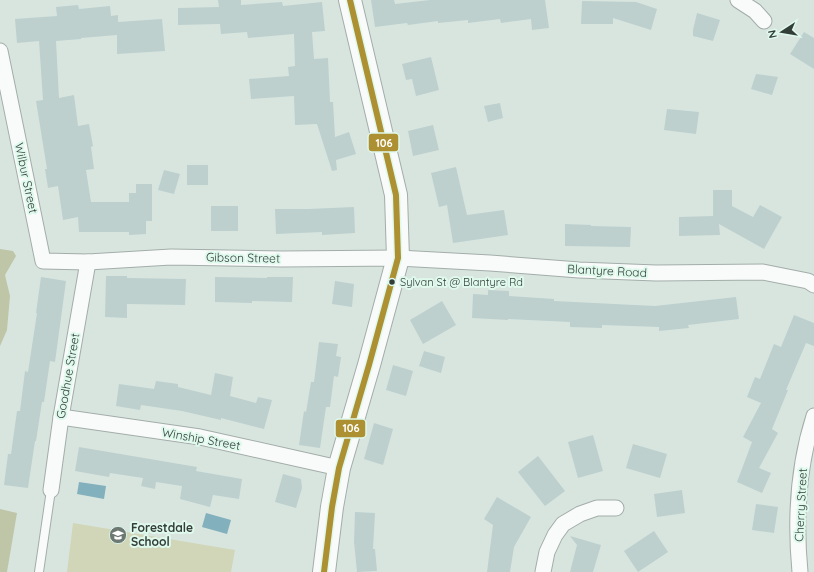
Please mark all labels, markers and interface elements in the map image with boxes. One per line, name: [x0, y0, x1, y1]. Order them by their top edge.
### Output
north arrow: [762, 12, 802, 52]
text: N: [765, 29, 780, 39]
line badge: 106: [368, 133, 399, 152]
text: 106: [375, 136, 393, 150]
street label: Wilbur Street: [12, 141, 41, 215]
street label: Gibson Street: [206, 249, 280, 266]
street label: Blantyre Road: [567, 261, 647, 280]
place label: Sylvan St @ Blantyre Rd: [400, 275, 523, 289]
marker: Sylvan St @ Blantyre Rd: [387, 277, 397, 287]
street label: Goodhue Street: [53, 332, 82, 420]
line badge: 106: [335, 419, 366, 438]
text: 106: [342, 421, 360, 435]
street label: Winship Street: [161, 424, 242, 453]
street label: Cherry Street: [791, 468, 810, 542]
place label: Forestdale School: [131, 520, 193, 549]
school or university icon: Forestdale School: [108, 525, 128, 545]

